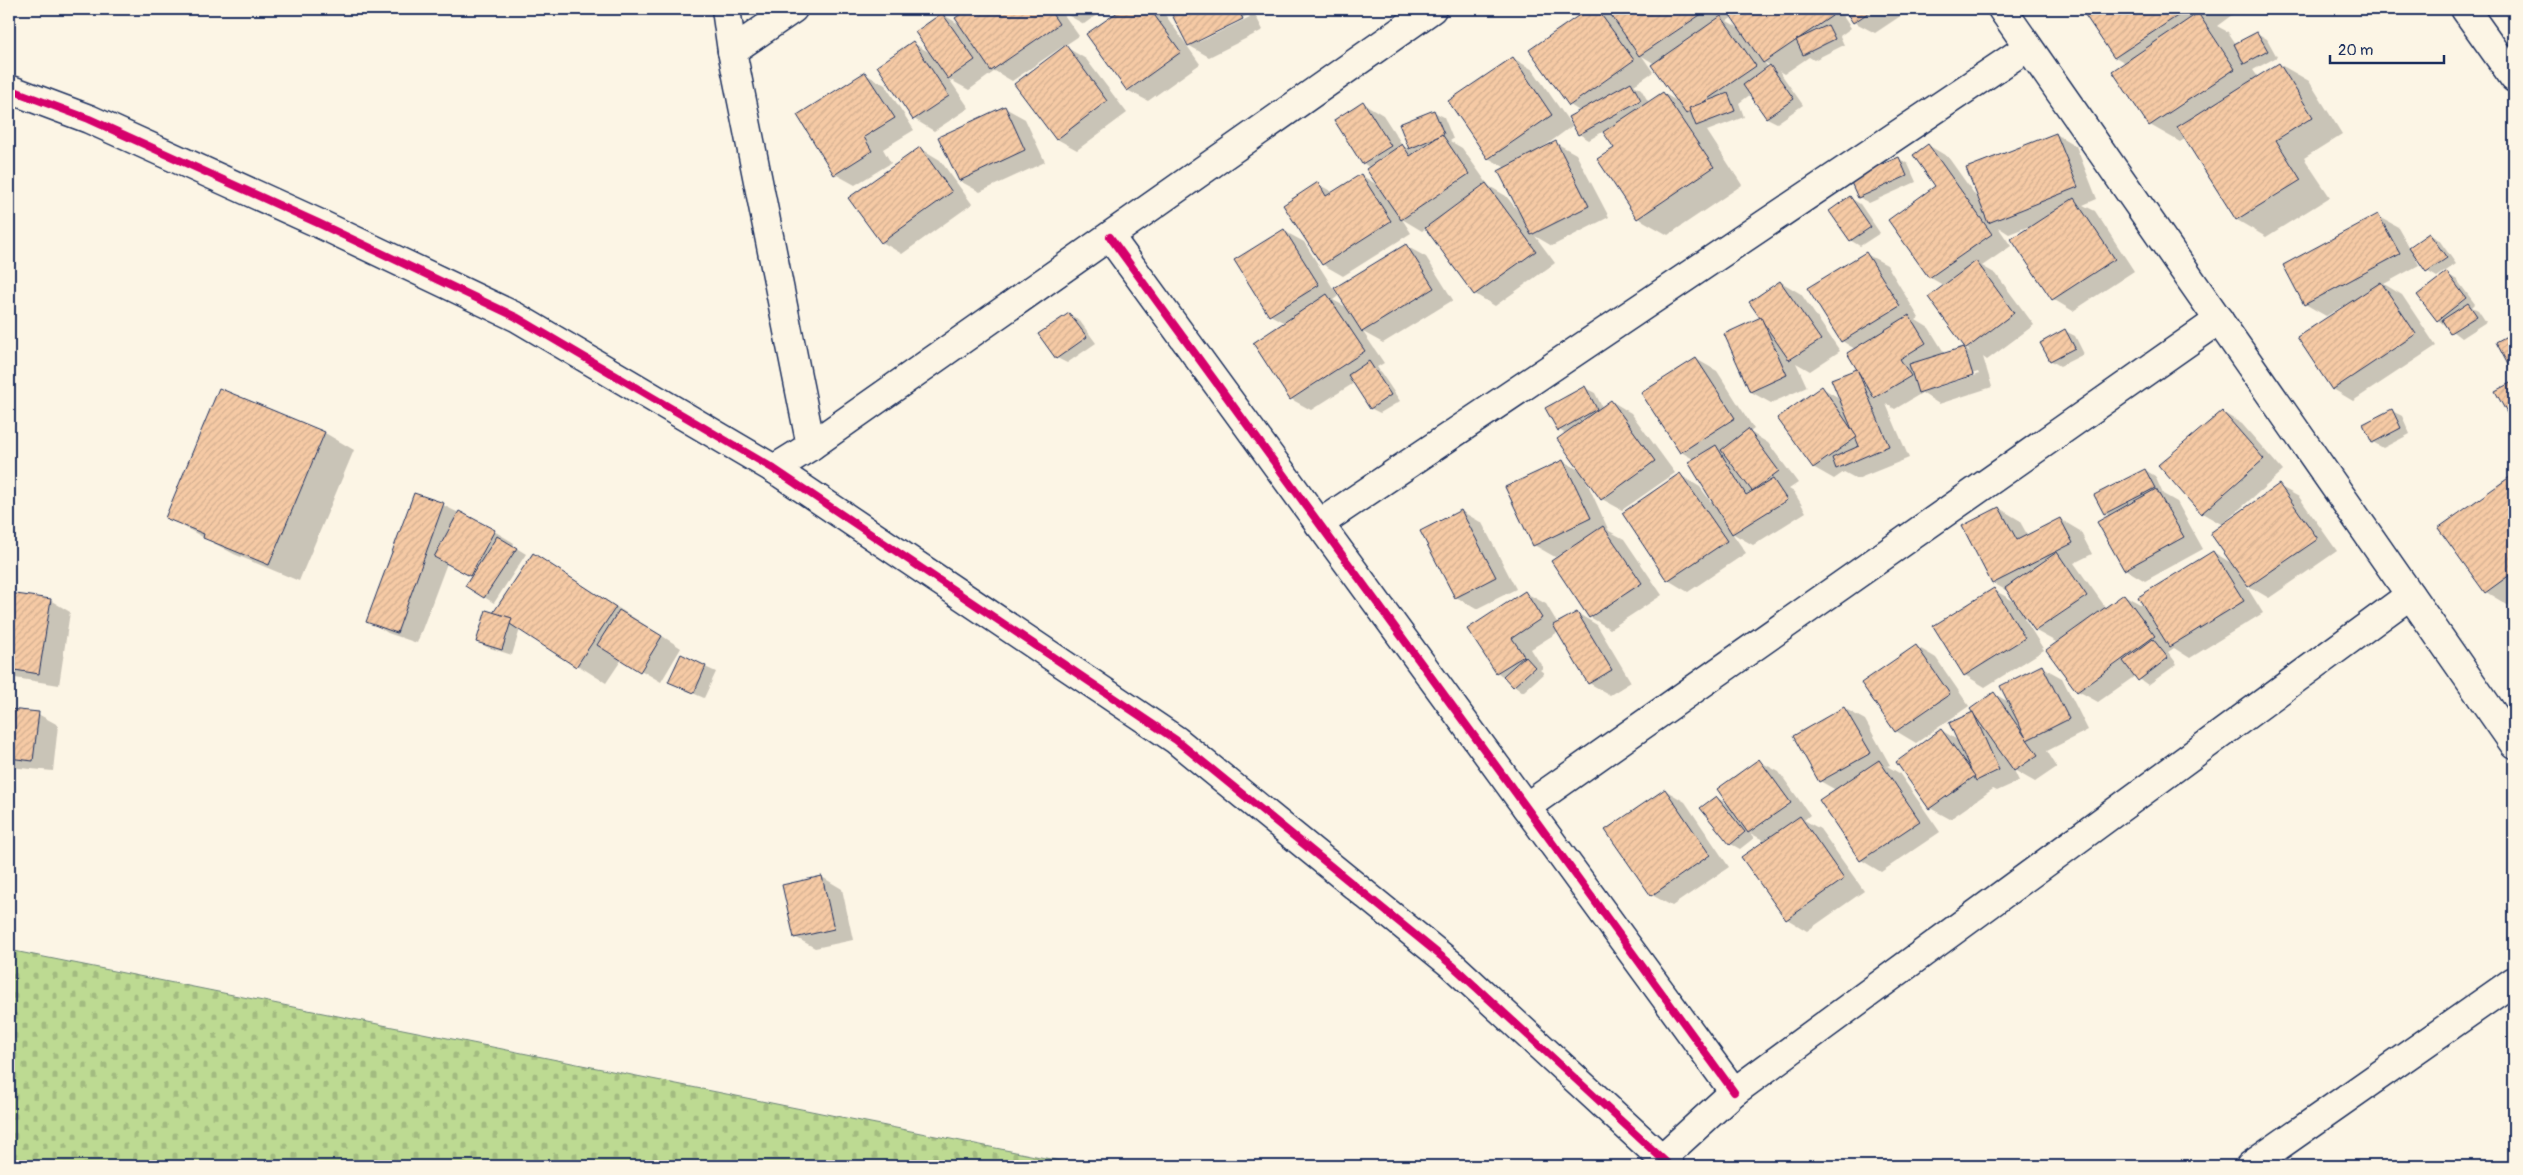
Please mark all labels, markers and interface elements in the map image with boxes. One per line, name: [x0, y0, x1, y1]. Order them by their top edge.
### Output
scale bar: [2330, 32, 2444, 64]
text: 20 m: [2338, 41, 2373, 60]

